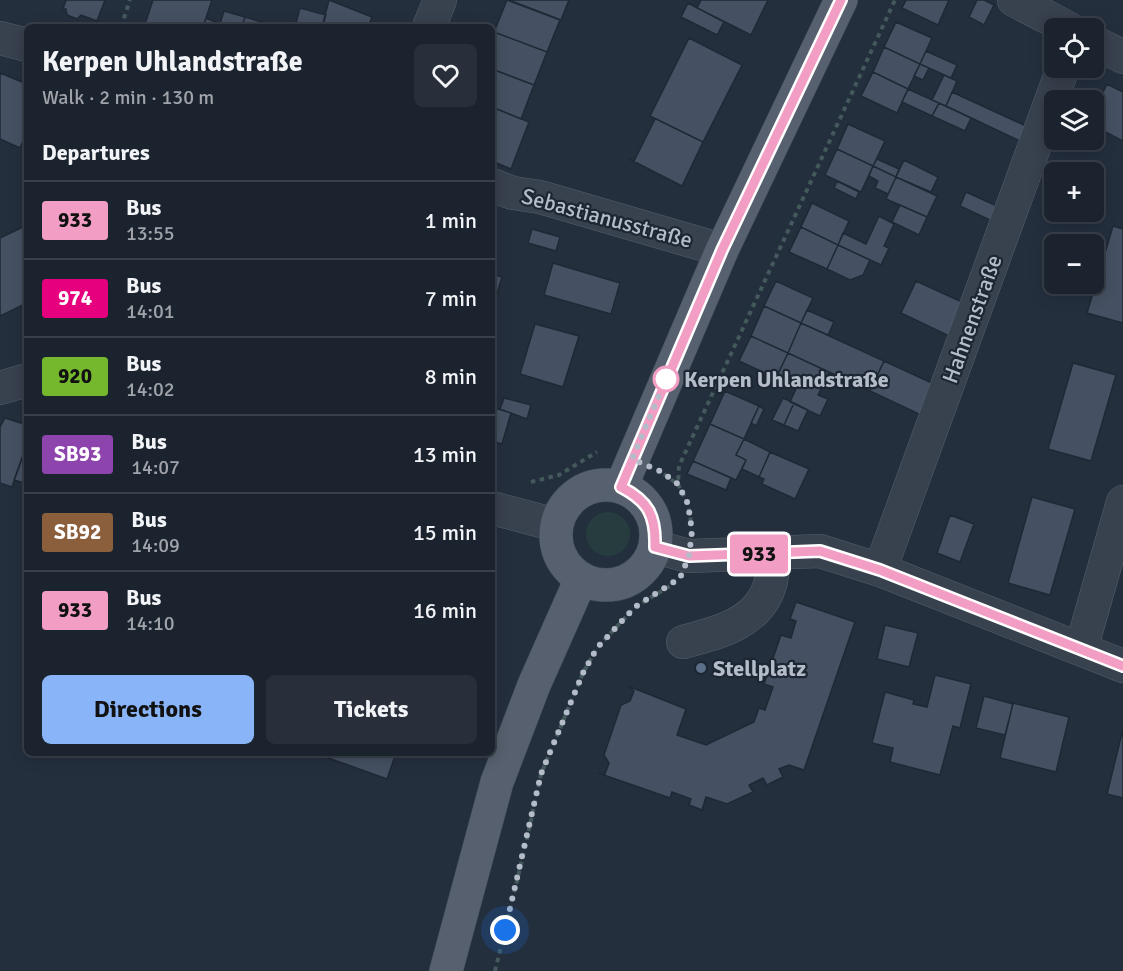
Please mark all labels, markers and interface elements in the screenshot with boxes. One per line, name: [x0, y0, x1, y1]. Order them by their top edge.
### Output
map controls: [1044, 18, 1104, 294]
button: locate: [1044, 18, 1104, 78]
button: heart: [414, 44, 477, 107]
text: Kerpen Uhlandstraße: [42, 45, 303, 79]
text: Walk · 2 min · 130 m: [42, 85, 214, 110]
button: layers: [1044, 90, 1104, 150]
text: Departures: [42, 139, 150, 166]
button: +: [1044, 162, 1104, 222]
street label: Sebastianusstraße: [519, 182, 695, 254]
text: Bus: [126, 194, 161, 221]
text: 933: [58, 207, 92, 233]
text: 1 min: [425, 207, 477, 234]
text: 13:55: [126, 221, 175, 246]
button: −: [1044, 234, 1104, 294]
street label: Hahnenstraße: [936, 251, 1008, 387]
text: Bus: [126, 272, 161, 299]
text: 974: [58, 285, 92, 311]
text: 7 min: [425, 285, 477, 312]
text: 14:01: [126, 299, 175, 324]
text: Bus: [126, 350, 161, 377]
text: 920: [58, 363, 92, 389]
text: 8 min: [425, 363, 477, 390]
marker: Kerpen Uhlandstraße: [653, 366, 679, 392]
place label: Kerpen Uhlandstraße: [684, 366, 889, 393]
text: 14:02: [126, 377, 175, 402]
text: Bus: [131, 428, 167, 455]
text: SB93: [54, 441, 101, 467]
text: 13 min: [413, 441, 477, 468]
text: 14:07: [131, 455, 180, 480]
text: Bus: [131, 506, 167, 533]
text: SB92: [54, 519, 101, 545]
text: 15 min: [413, 519, 477, 546]
text: 14:09: [131, 533, 180, 558]
line badge: 933: [724, 534, 794, 574]
text: 933: [742, 541, 776, 567]
text: Bus: [126, 584, 161, 611]
text: 933: [58, 597, 92, 623]
text: 16 min: [413, 597, 477, 624]
text: 14:10: [126, 611, 175, 636]
place label: Stellplatz: [713, 655, 806, 682]
marker: Stellplatz: [694, 661, 708, 675]
button: Directions: [42, 675, 254, 744]
button: Tickets: [266, 675, 477, 744]
your location: [490, 915, 520, 945]

